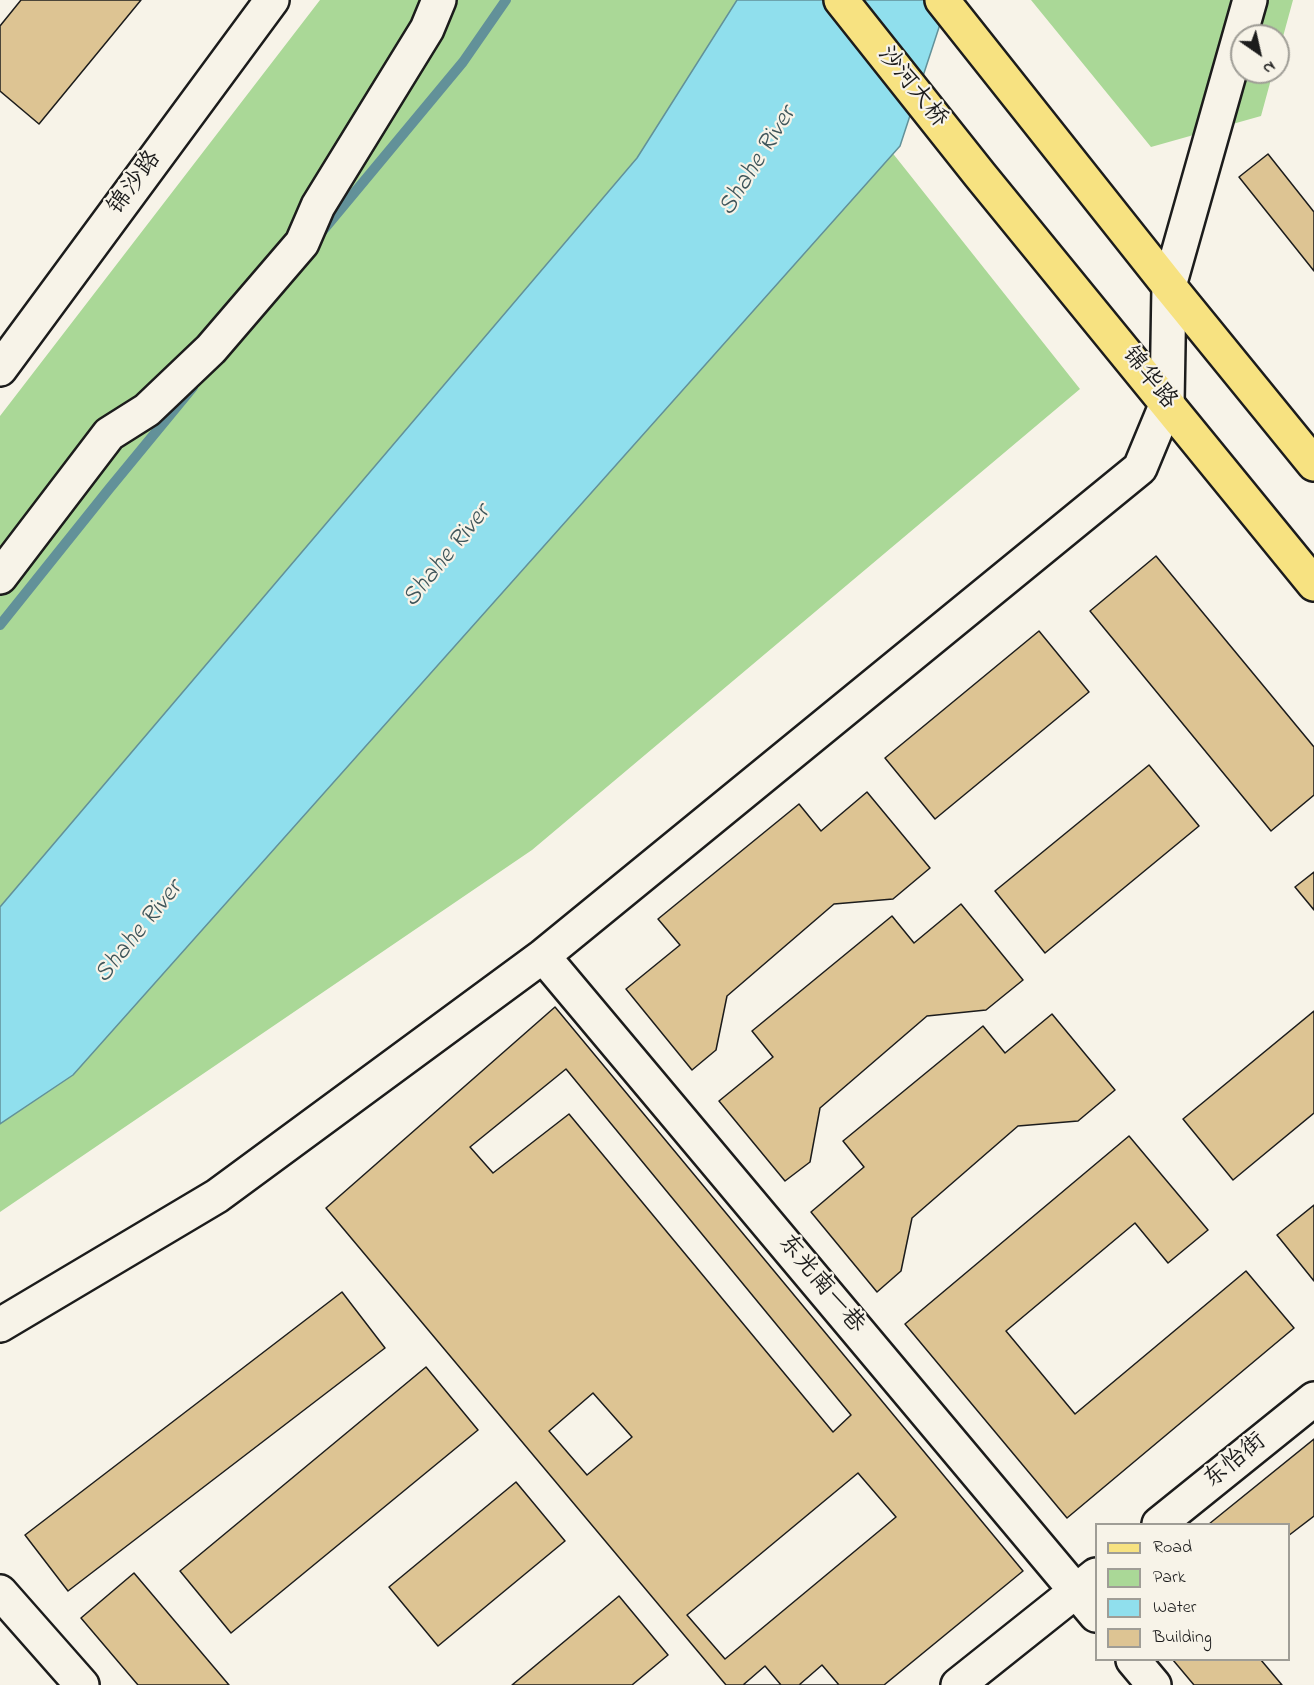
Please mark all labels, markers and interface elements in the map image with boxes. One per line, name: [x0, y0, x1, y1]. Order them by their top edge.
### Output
north arrow: [1230, 24, 1290, 84]
street label: 沙河大桥: [870, 42, 952, 134]
text: N: [1258, 54, 1280, 80]
water label: Shahe River: [713, 102, 805, 222]
street label: 锦沙路: [103, 146, 169, 222]
street label: 锦华路: [1114, 342, 1182, 416]
water label: Shahe River: [397, 499, 499, 615]
water label: Shahe River: [89, 875, 191, 991]
street label: 东光南一巷: [770, 1230, 870, 1340]
street label: 东怡街: [1199, 1428, 1273, 1496]
legend: [1095, 1523, 1290, 1661]
text: Road: [1153, 1535, 1192, 1561]
text: Park: [1153, 1565, 1186, 1591]
text: Water: [1153, 1595, 1196, 1621]
text: Building: [1153, 1625, 1212, 1651]

